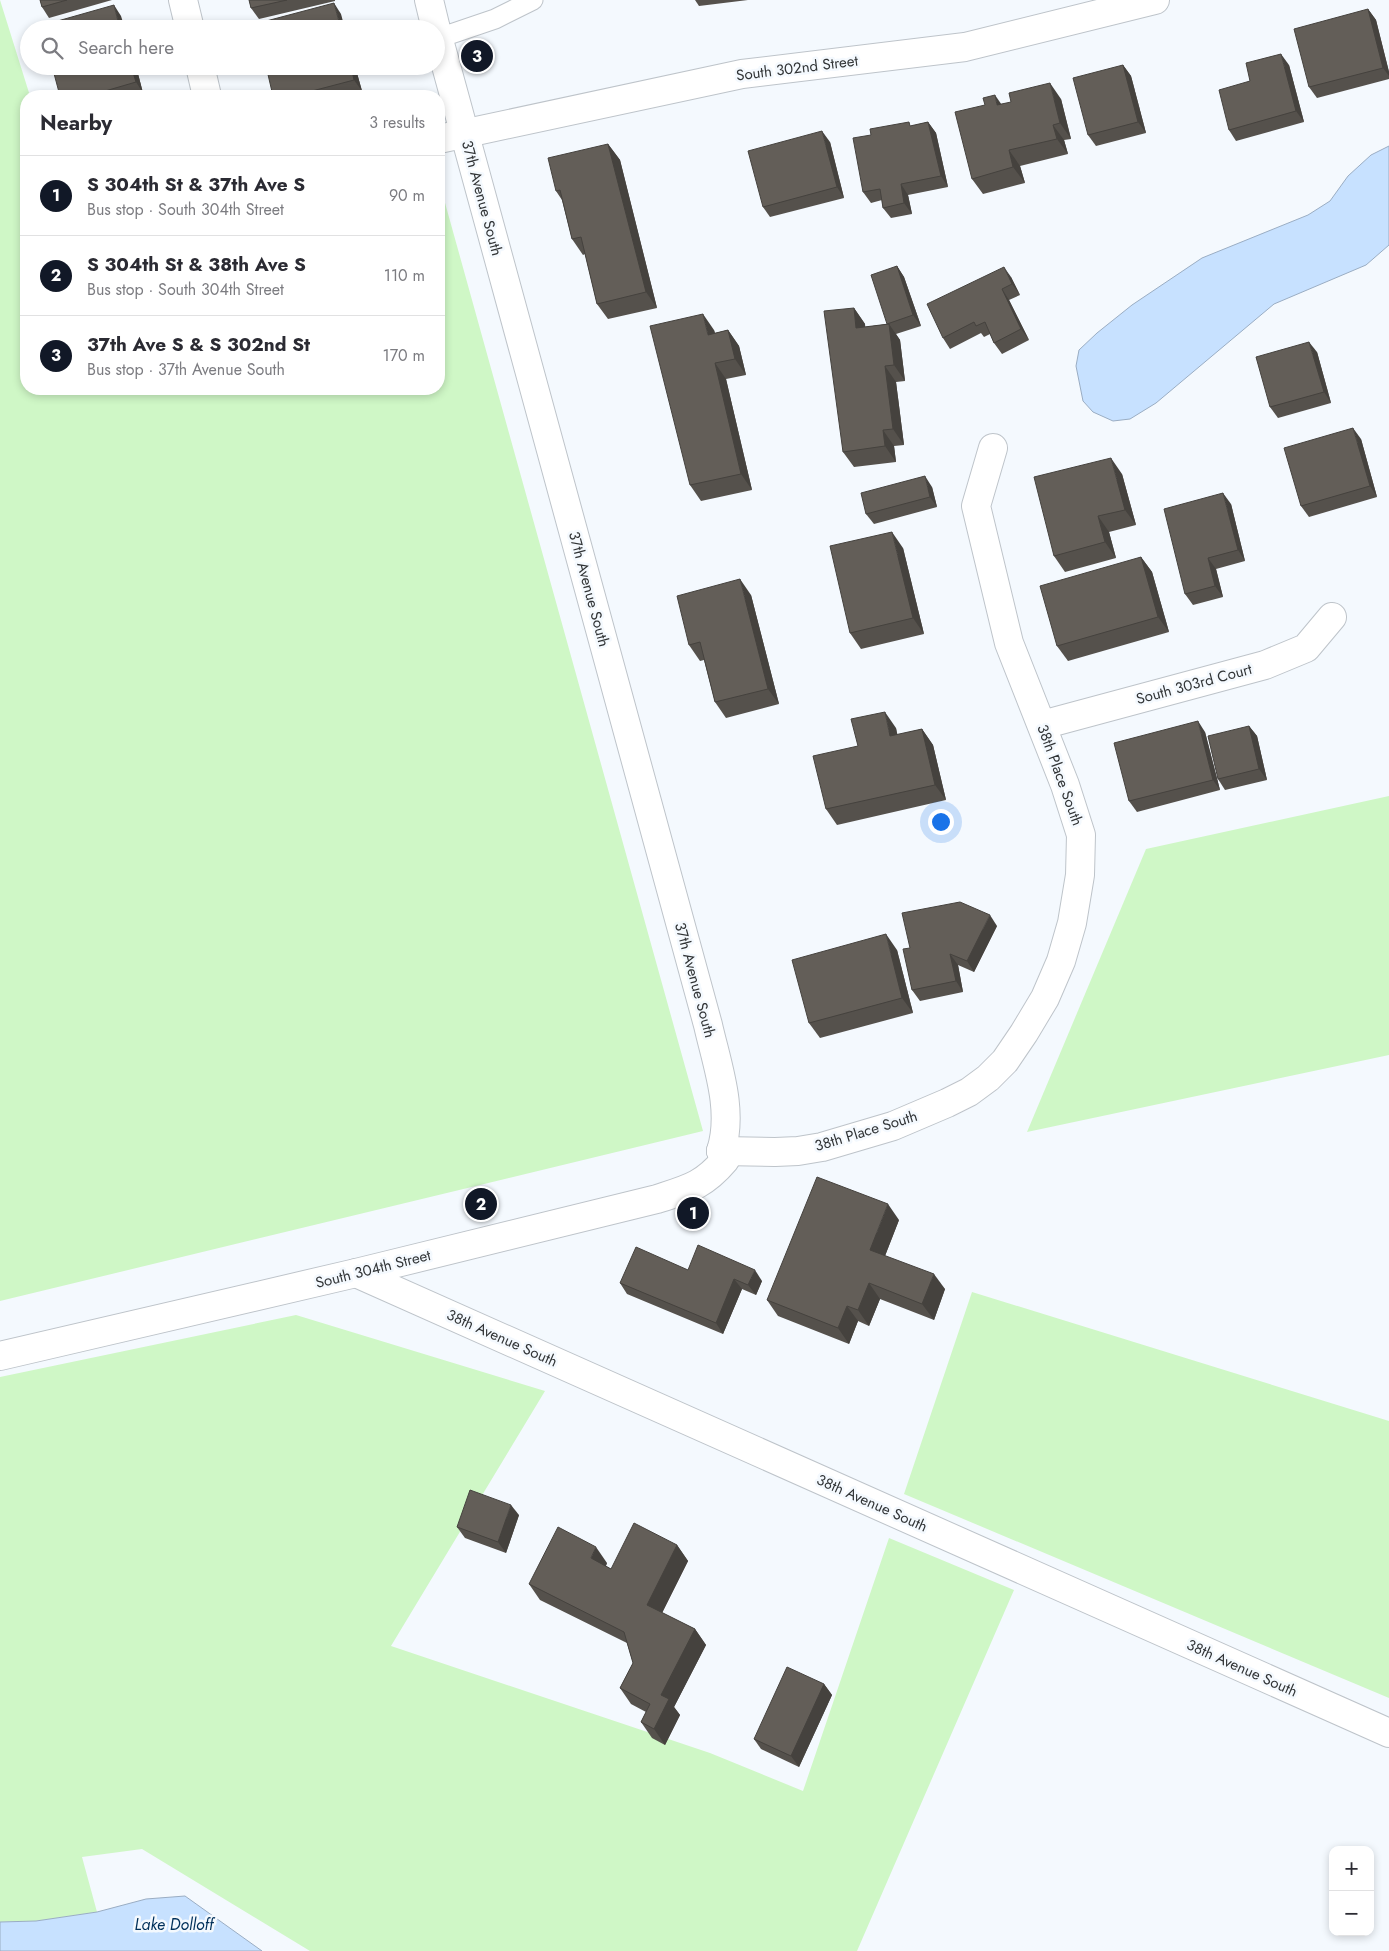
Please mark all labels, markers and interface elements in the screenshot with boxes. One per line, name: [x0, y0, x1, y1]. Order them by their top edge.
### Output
search box: [20, 20, 445, 75]
icon: search: [38, 34, 66, 62]
text: Search here: [78, 34, 174, 61]
pin: 3: [461, 37, 493, 75]
street label: South 302nd Street: [735, 50, 860, 86]
text: Nearby: [40, 108, 112, 138]
text: 3 results: [369, 111, 425, 134]
street label: 37th Avenue South: [456, 138, 508, 258]
text: S 304th St & 37th Ave S: [87, 171, 305, 198]
text: 1: [52, 184, 60, 207]
text: 90 m: [389, 184, 425, 207]
text: Bus stop · South 304th Street: [87, 198, 284, 221]
text: S 304th St & 38th Ave S: [87, 251, 306, 278]
text: 2: [51, 264, 61, 287]
text: 110 m: [384, 264, 425, 287]
text: Bus stop · South 304th Street: [87, 278, 284, 301]
text: 37th Ave S & S 302nd St: [87, 331, 310, 358]
text: 3: [51, 344, 61, 367]
text: 170 m: [383, 344, 425, 367]
text: Bus stop · 37th Avenue South: [87, 358, 285, 381]
street label: 37th Avenue South: [563, 529, 615, 649]
street label: South 303rd Court: [1134, 658, 1255, 710]
street label: 38th Place South: [1031, 721, 1089, 829]
your location: [928, 809, 954, 835]
street label: 37th Avenue South: [669, 920, 721, 1040]
street label: 38th Place South: [812, 1105, 920, 1157]
pin: 2: [465, 1185, 497, 1223]
pin: 1: [677, 1194, 709, 1232]
street label: South 304th Street: [313, 1244, 433, 1294]
street label: 38th Avenue South: [443, 1304, 561, 1372]
street label: 38th Avenue South: [813, 1469, 931, 1537]
street label: 38th Avenue South: [1183, 1634, 1301, 1702]
map controls: [1329, 1846, 1374, 1936]
button: +: [1329, 1846, 1374, 1891]
button: −: [1329, 1891, 1374, 1936]
water label: Lake Dolloff: [135, 1913, 216, 1936]

